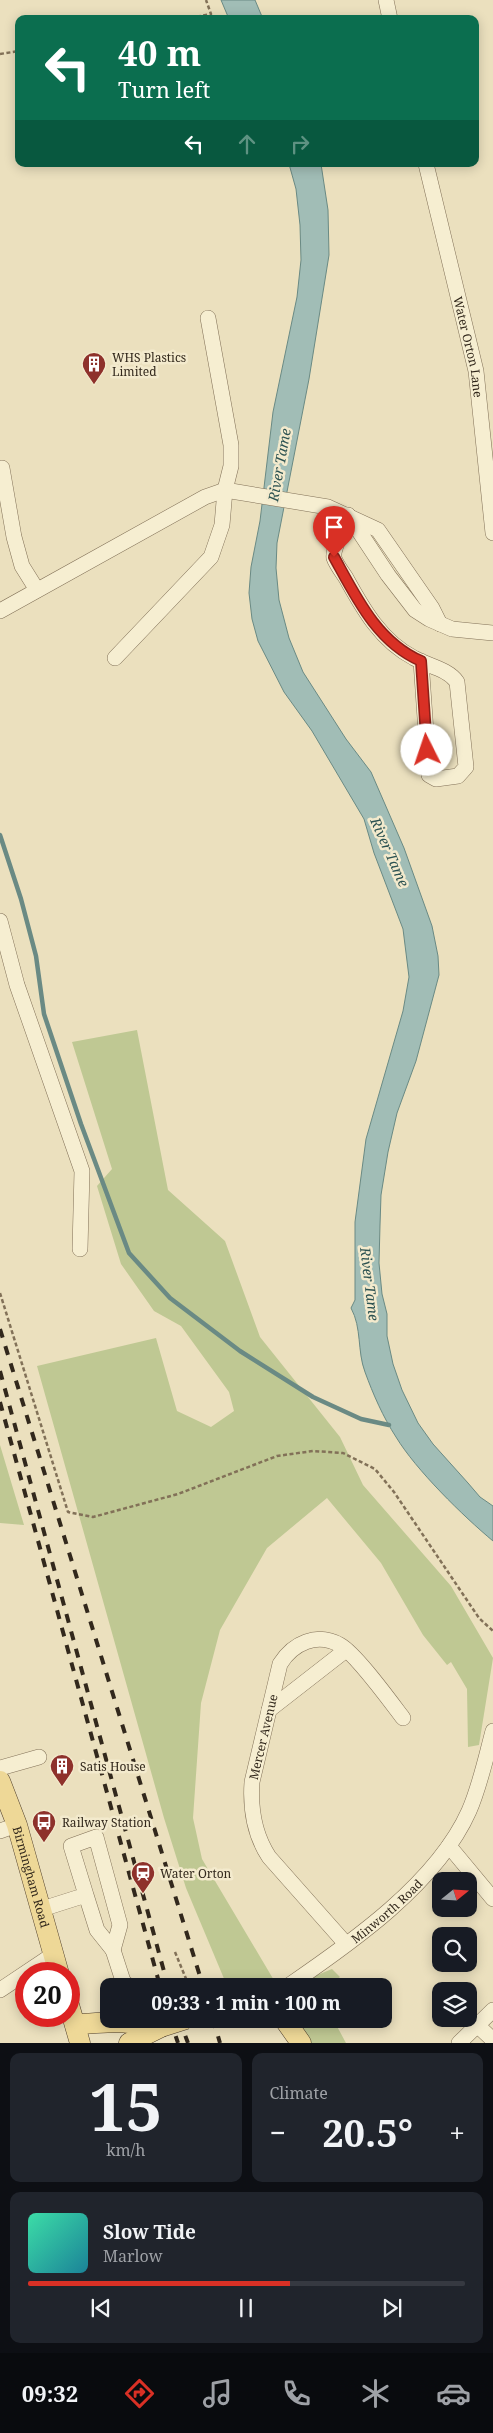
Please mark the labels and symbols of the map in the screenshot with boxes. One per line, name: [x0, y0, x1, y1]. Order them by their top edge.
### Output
street label: Water Orton Lane: [450, 295, 487, 398]
place label: WHS Plastics Limited: [112, 349, 186, 380]
building icon: WHS Plastics Limited: [81, 351, 107, 385]
water label: River Tame: [263, 427, 295, 504]
pin: [313, 506, 355, 557]
position arrow: [400, 723, 452, 775]
water label: River Tame: [366, 813, 414, 890]
water label: River Tame: [356, 1245, 384, 1322]
street label: Mercer Avenue: [244, 1692, 281, 1781]
building icon: Satis House: [49, 1753, 75, 1787]
place label: Satis House: [80, 1758, 146, 1775]
bus stop icon: Railway Station: [31, 1809, 57, 1843]
place label: Railway Station: [62, 1814, 151, 1831]
street label: Birmingham Road: [9, 1824, 54, 1930]
station icon: Water Orton: [130, 1860, 156, 1894]
place label: Water Orton: [160, 1865, 232, 1882]
north arrow: [432, 1872, 478, 1918]
street label: Minworth Road: [347, 1875, 426, 1947]
speed limit sign: 20: [15, 1962, 80, 2027]

